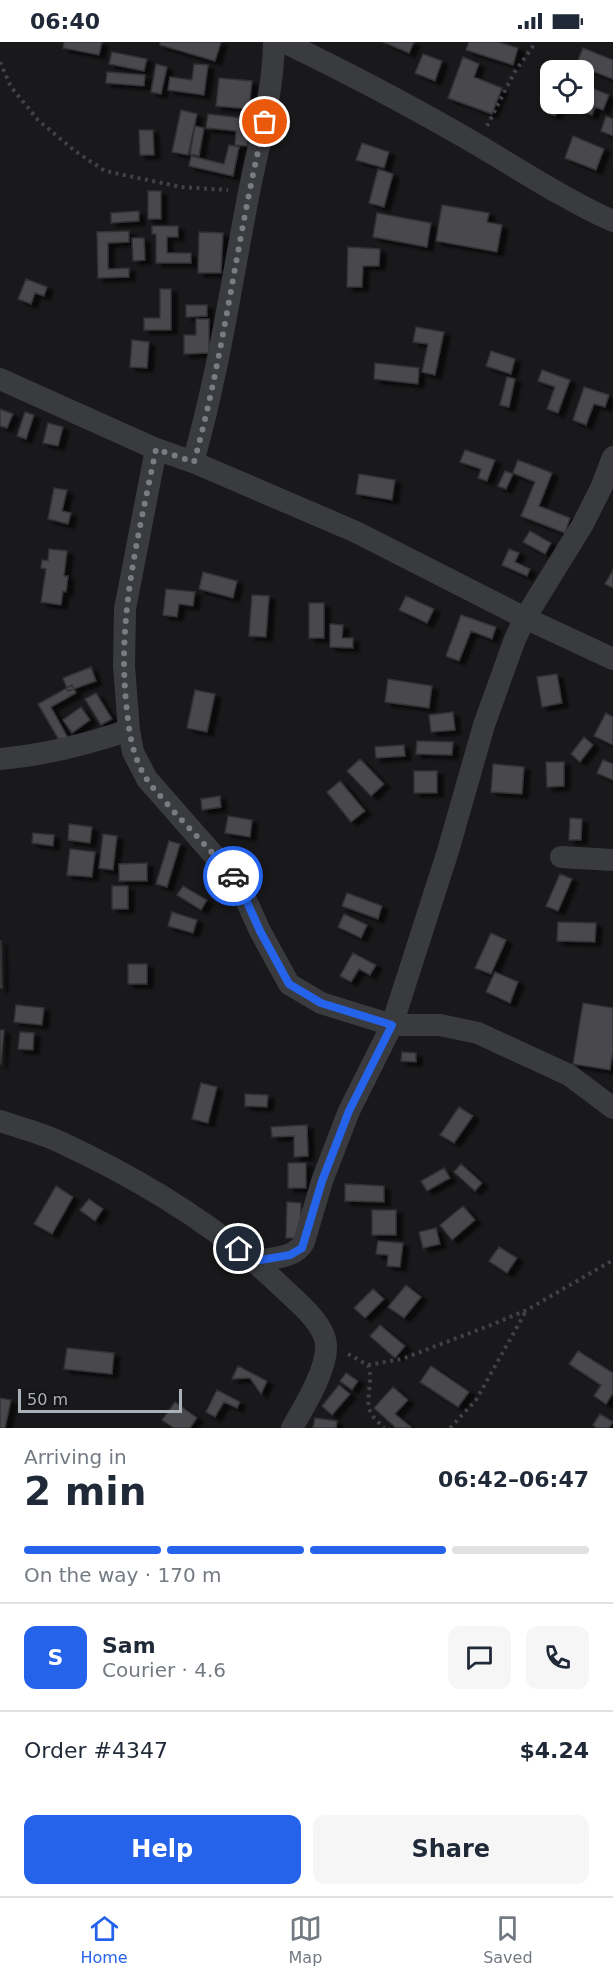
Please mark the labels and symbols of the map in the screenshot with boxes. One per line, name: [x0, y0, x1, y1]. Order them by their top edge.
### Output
pin: [239, 96, 290, 147]
courier: [203, 846, 263, 906]
pin: [213, 1223, 264, 1274]
scale bar: [18, 1386, 182, 1414]

